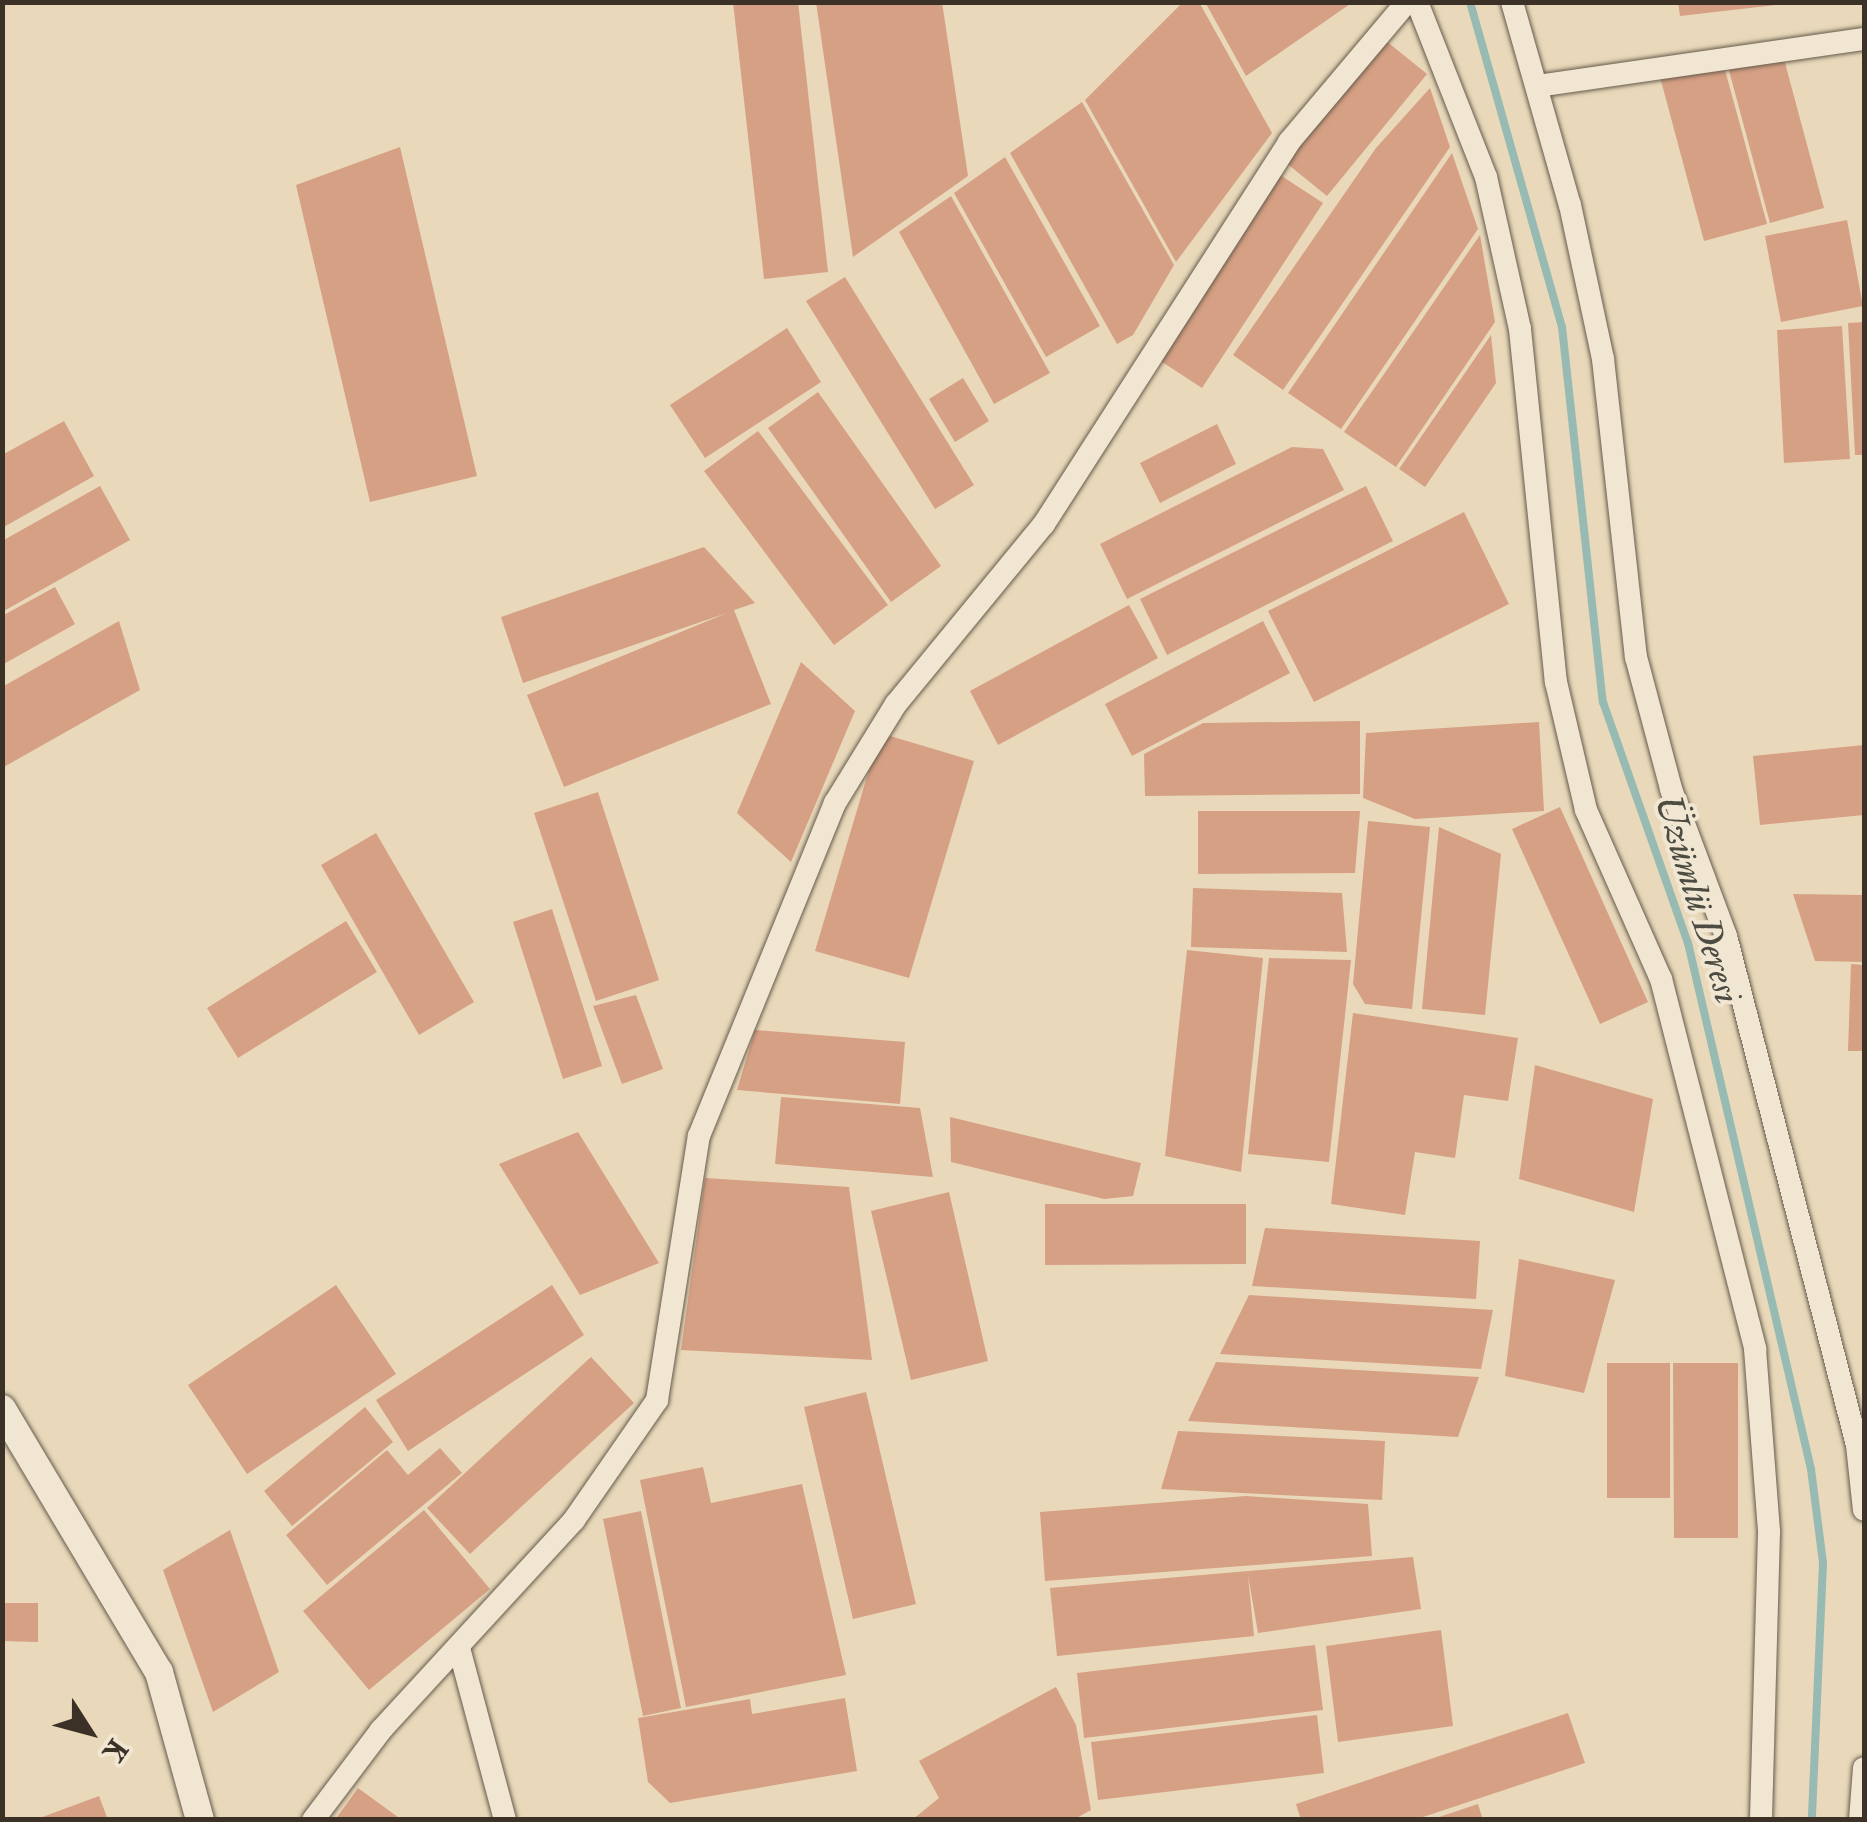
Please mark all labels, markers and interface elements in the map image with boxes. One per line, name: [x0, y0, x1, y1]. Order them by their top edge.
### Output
water label: Üzümlü Deresi: [1644, 789, 1750, 1009]
north arrow: [40, 1682, 140, 1782]
text: K: [95, 1732, 135, 1768]

